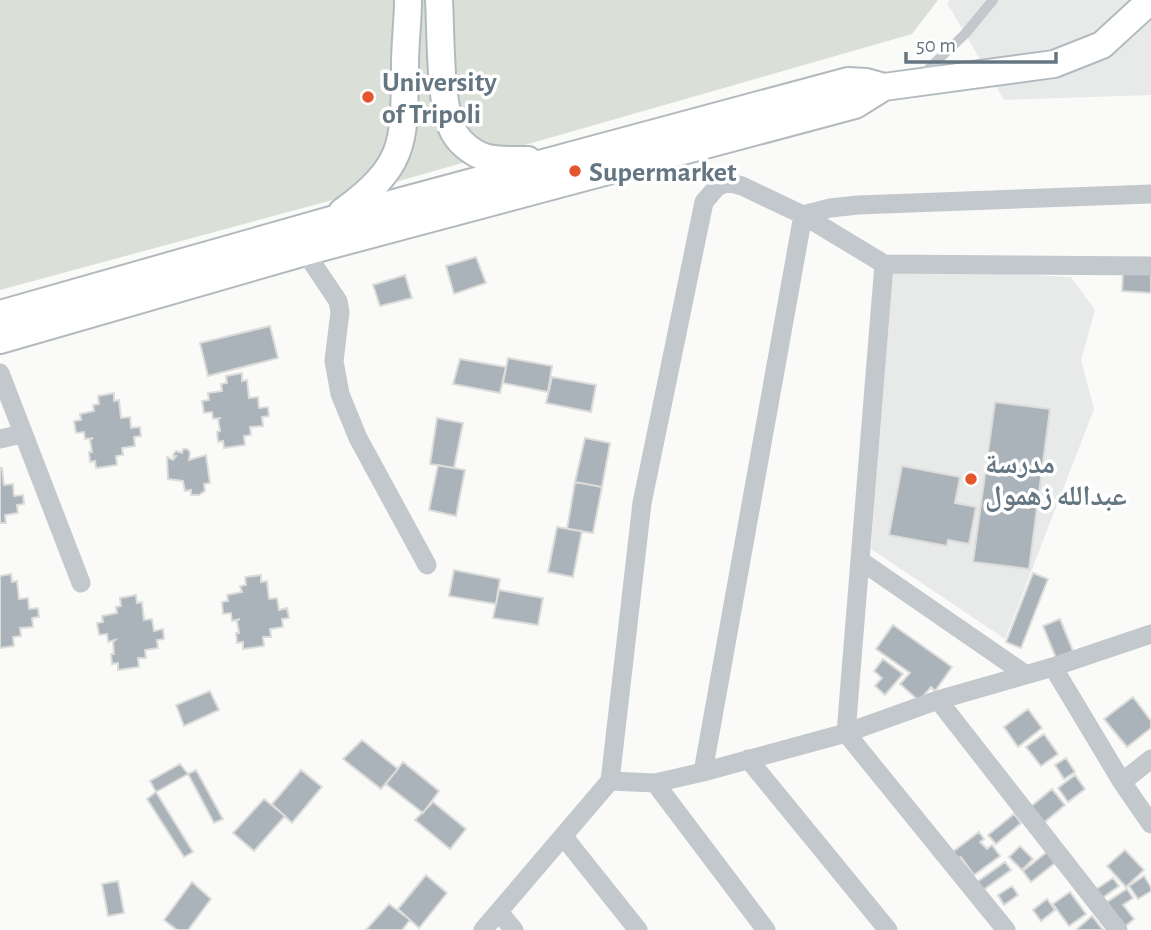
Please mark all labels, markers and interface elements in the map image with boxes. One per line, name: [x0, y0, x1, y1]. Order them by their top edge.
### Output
scale bar: [906, 21, 1056, 65]
text: 50 m: [916, 35, 956, 56]
place label: University of Tripoli: [382, 69, 497, 129]
marker: University of Tripoli: [360, 89, 376, 105]
place label: Supermarket: [589, 159, 737, 187]
marker: Supermarket: [567, 163, 583, 179]
place label: مدرسة عبدالله زهمول: [985, 451, 1127, 512]
marker: مدرسة عبدالله زهمول: [963, 471, 979, 487]

